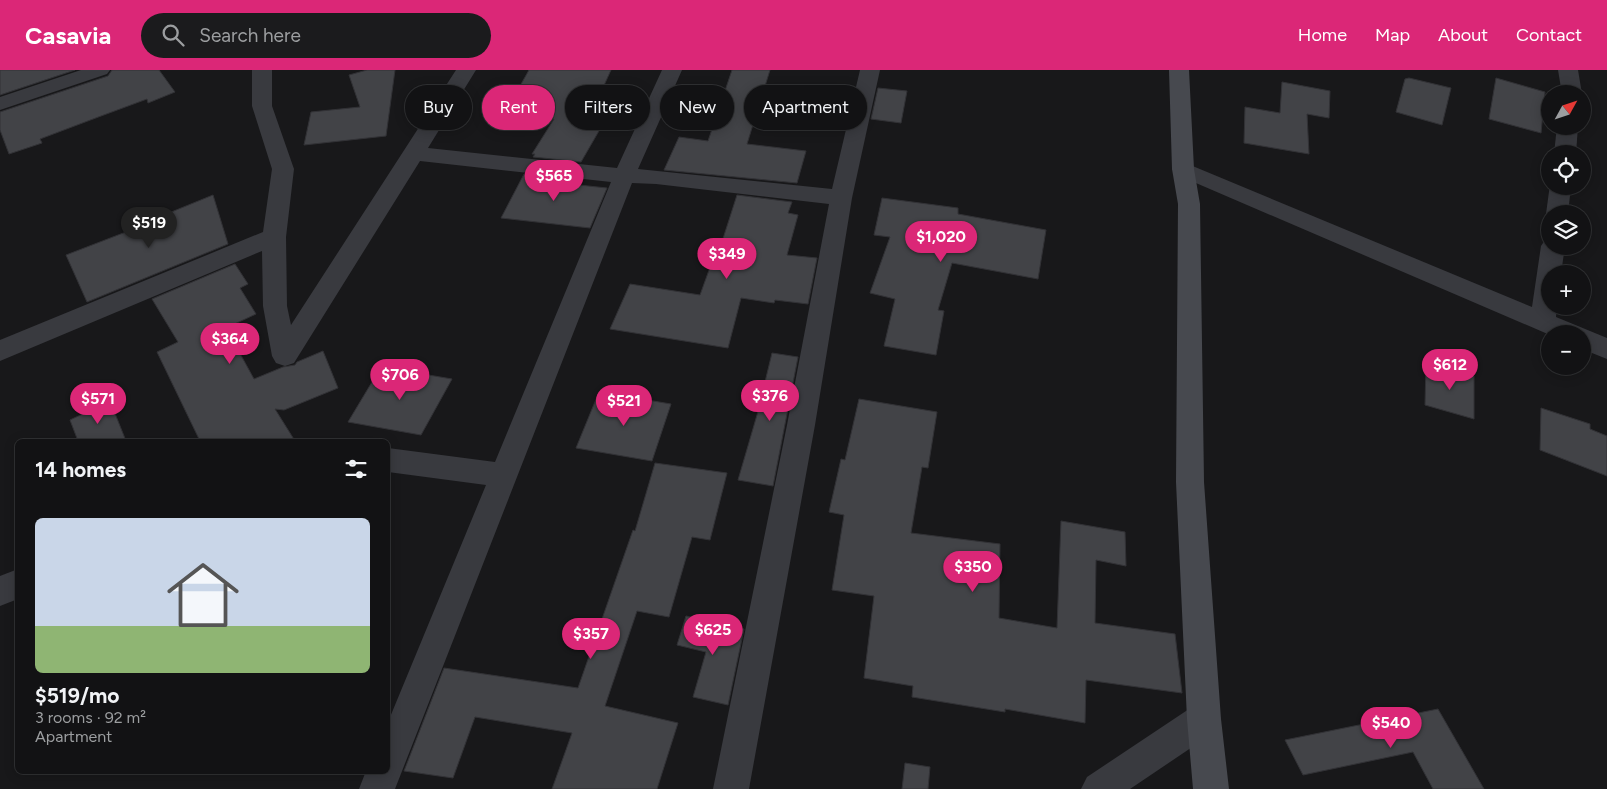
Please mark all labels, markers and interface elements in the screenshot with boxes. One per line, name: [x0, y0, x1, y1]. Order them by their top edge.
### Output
search box: [141, 13, 491, 58]
text: Casavia: [25, 21, 111, 50]
icon: search: [159, 21, 187, 49]
text: Search here: [199, 24, 301, 47]
text: Home: [1298, 24, 1347, 46]
text: Map: [1375, 24, 1410, 46]
text: About: [1438, 24, 1488, 46]
text: Contact: [1516, 24, 1582, 46]
chip: Buy: [405, 85, 472, 130]
chip: Rent: [482, 85, 555, 130]
chip: Filters: [565, 85, 650, 130]
chip: New: [660, 85, 734, 130]
chip: Apartment: [744, 85, 867, 130]
north arrow: [1541, 85, 1591, 135]
map controls: [1541, 85, 1591, 375]
button: locate: [1541, 145, 1591, 195]
pin: $565: [524, 160, 584, 202]
text: $565: [536, 166, 572, 185]
button: layers: [1541, 205, 1591, 255]
pin: $519: [119, 206, 179, 249]
text: $519: [132, 213, 166, 232]
pin: $1,020: [900, 220, 982, 263]
text: $1,020: [916, 227, 966, 246]
pin: $349: [697, 238, 757, 280]
text: $349: [708, 244, 746, 263]
button: +: [1541, 265, 1591, 315]
pin: $364: [200, 322, 260, 365]
button: −: [1541, 325, 1591, 375]
text: $364: [211, 329, 249, 348]
pin: $612: [1420, 348, 1480, 391]
text: $612: [1433, 355, 1467, 374]
pin: $706: [370, 358, 430, 401]
text: $706: [381, 365, 419, 384]
pin: $376: [740, 380, 800, 422]
pin: $571: [68, 382, 128, 425]
pin: $521: [594, 384, 654, 427]
text: $376: [752, 386, 788, 405]
text: $571: [81, 389, 115, 408]
text: $521: [607, 391, 641, 410]
icon: filters: [342, 455, 370, 483]
text: 14 homes: [35, 457, 126, 482]
icon: home: [158, 550, 248, 640]
pin: $350: [943, 550, 1003, 593]
text: $350: [954, 557, 992, 576]
pin: $625: [683, 614, 743, 656]
pin: $357: [561, 618, 621, 660]
text: $625: [695, 620, 731, 639]
text: $357: [573, 624, 609, 643]
text: $519/mo: [35, 683, 119, 708]
pin: $540: [1361, 706, 1421, 749]
text: 3 rooms · 92 m²: [35, 708, 146, 727]
text: $540: [1372, 713, 1410, 732]
text: Apartment: [35, 727, 112, 746]

